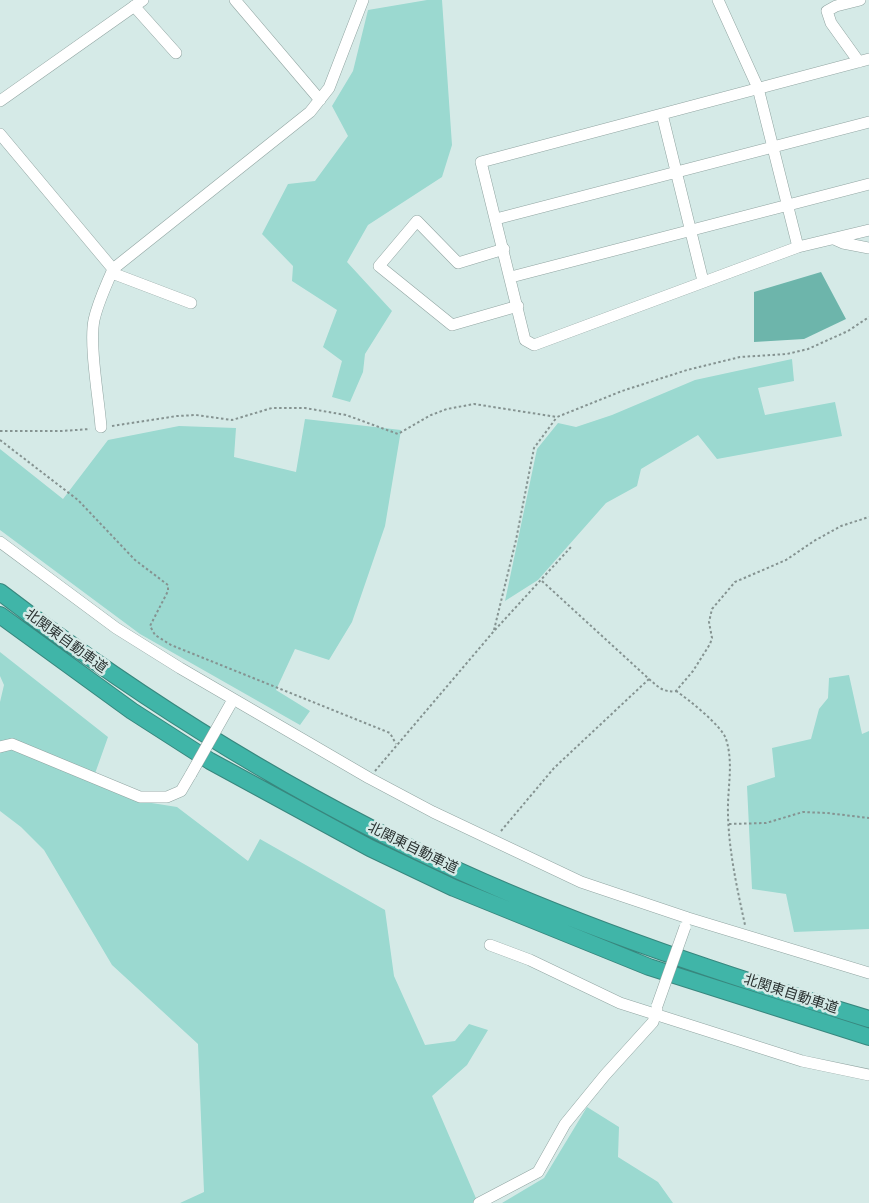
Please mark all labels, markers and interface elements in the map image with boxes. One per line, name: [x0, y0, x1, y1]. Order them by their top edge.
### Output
street label: 北関東自動車道: [21, 605, 111, 677]
street label: 北関東自動車道: [365, 819, 461, 877]
street label: 北関東自動車道: [742, 971, 840, 1017]

